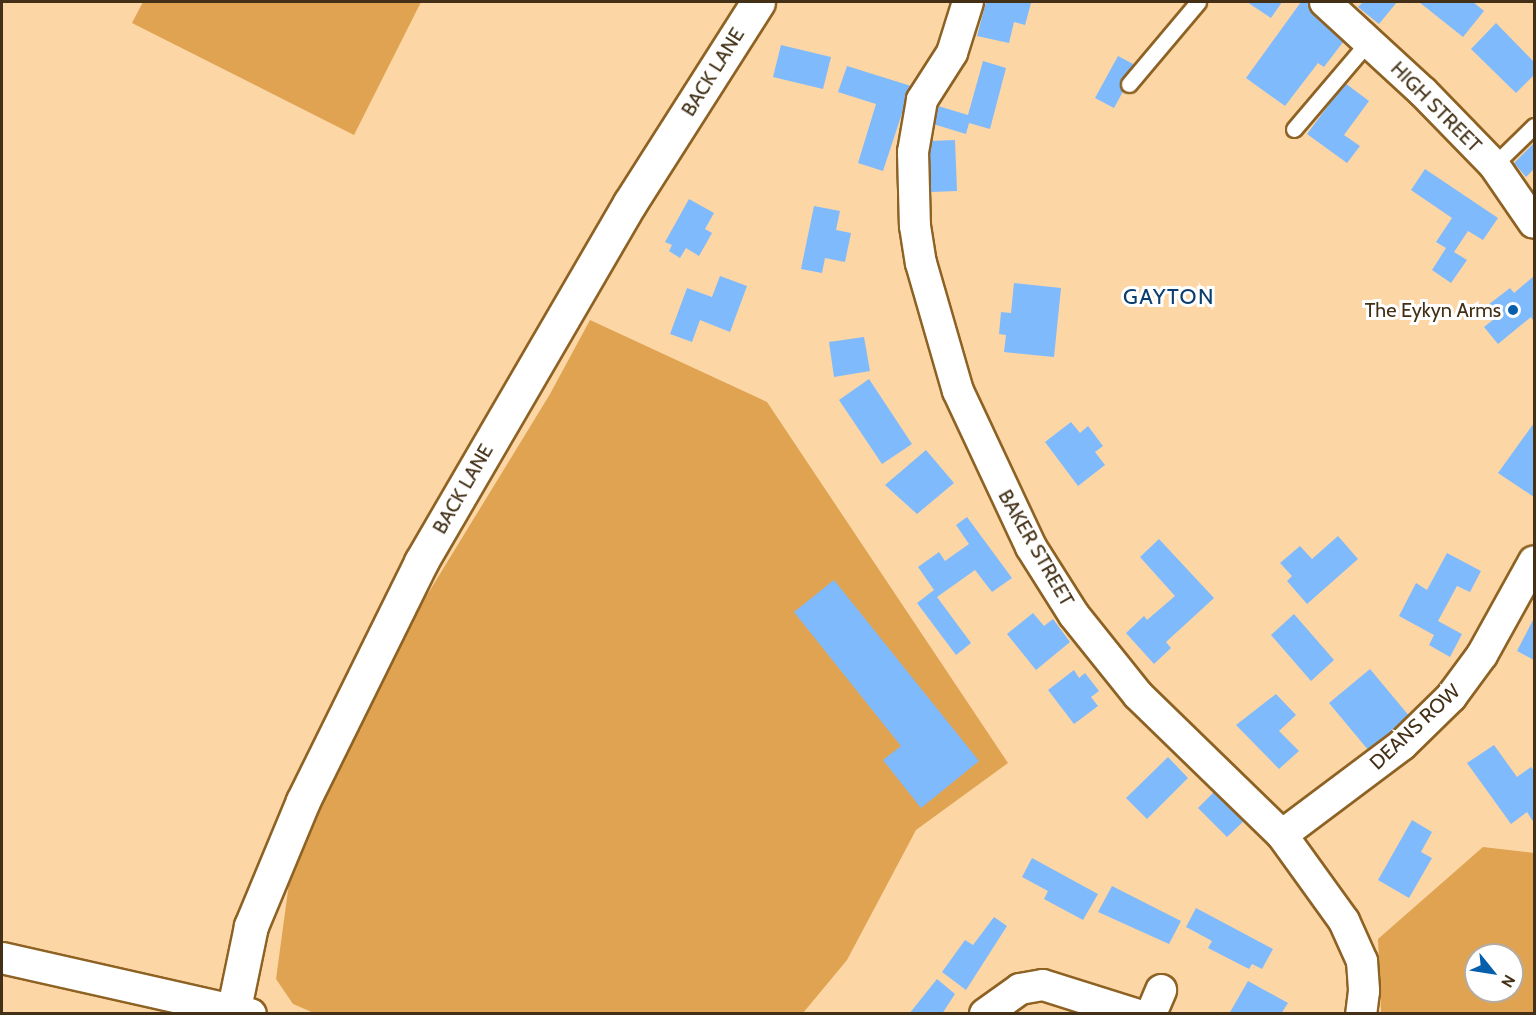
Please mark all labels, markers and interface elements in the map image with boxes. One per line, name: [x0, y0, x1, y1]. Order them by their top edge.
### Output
street label: BACK LANE: [676, 23, 750, 121]
street label: HIGH STREET: [1386, 57, 1486, 157]
district label: GAYTON: [1123, 284, 1215, 310]
place label: The Eykyn Arms: [1365, 298, 1501, 322]
marker: The Eykyn Arms: [1506, 303, 1520, 317]
street label: BACK LANE: [428, 440, 498, 538]
street label: BAKER STREET: [993, 486, 1079, 610]
street label: DEANS ROW: [1365, 679, 1465, 775]
north arrow: [1464, 943, 1524, 1003]
text: N: [1497, 972, 1519, 991]

